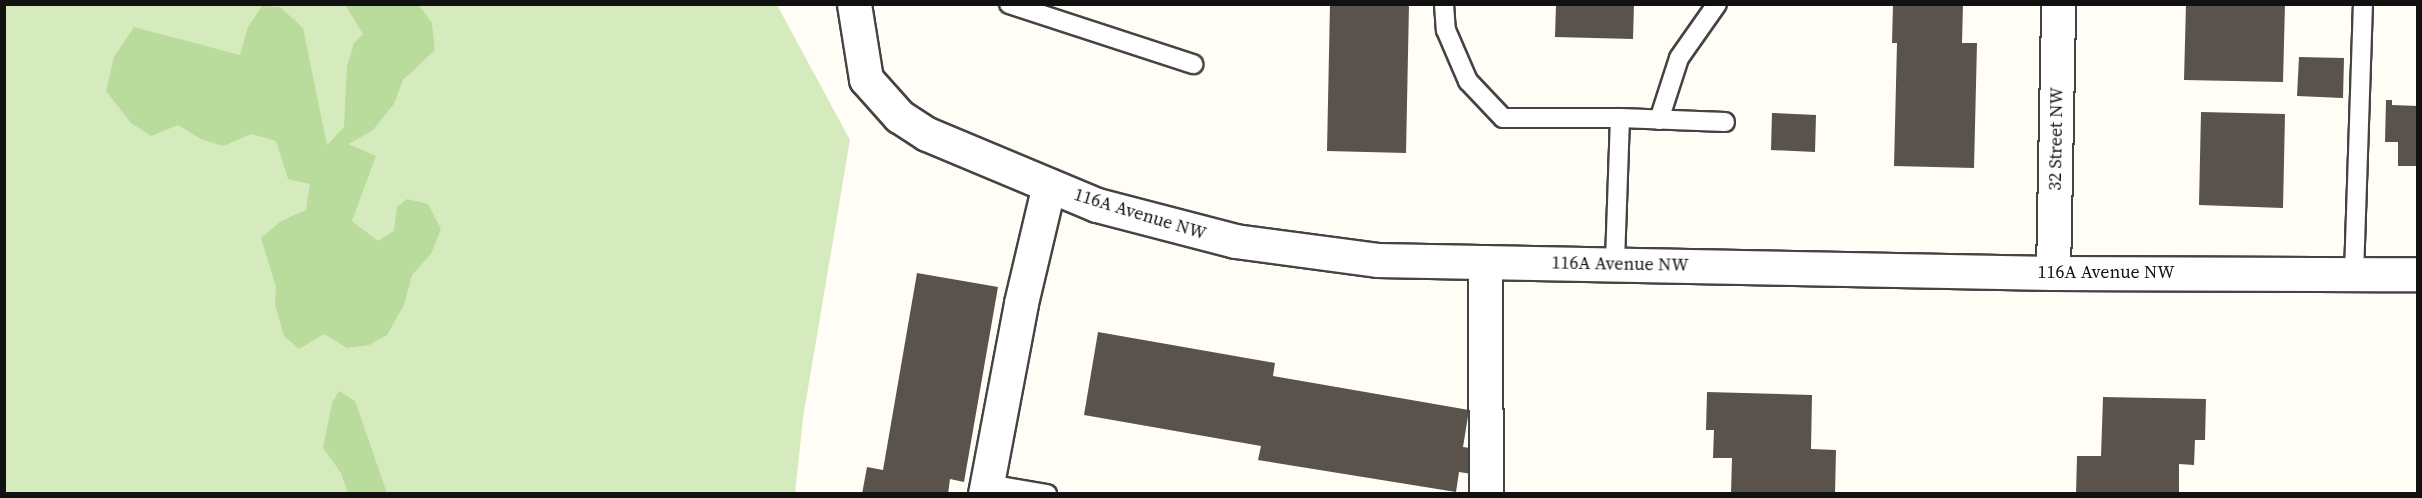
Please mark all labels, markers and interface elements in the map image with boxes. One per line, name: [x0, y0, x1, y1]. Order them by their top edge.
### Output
street label: 32 Street NW: [2044, 87, 2068, 191]
street label: 116A Avenue NW: [1071, 184, 1209, 244]
street label: 116A Avenue NW: [1551, 252, 1689, 276]
street label: 116A Avenue NW: [2038, 261, 2174, 283]

